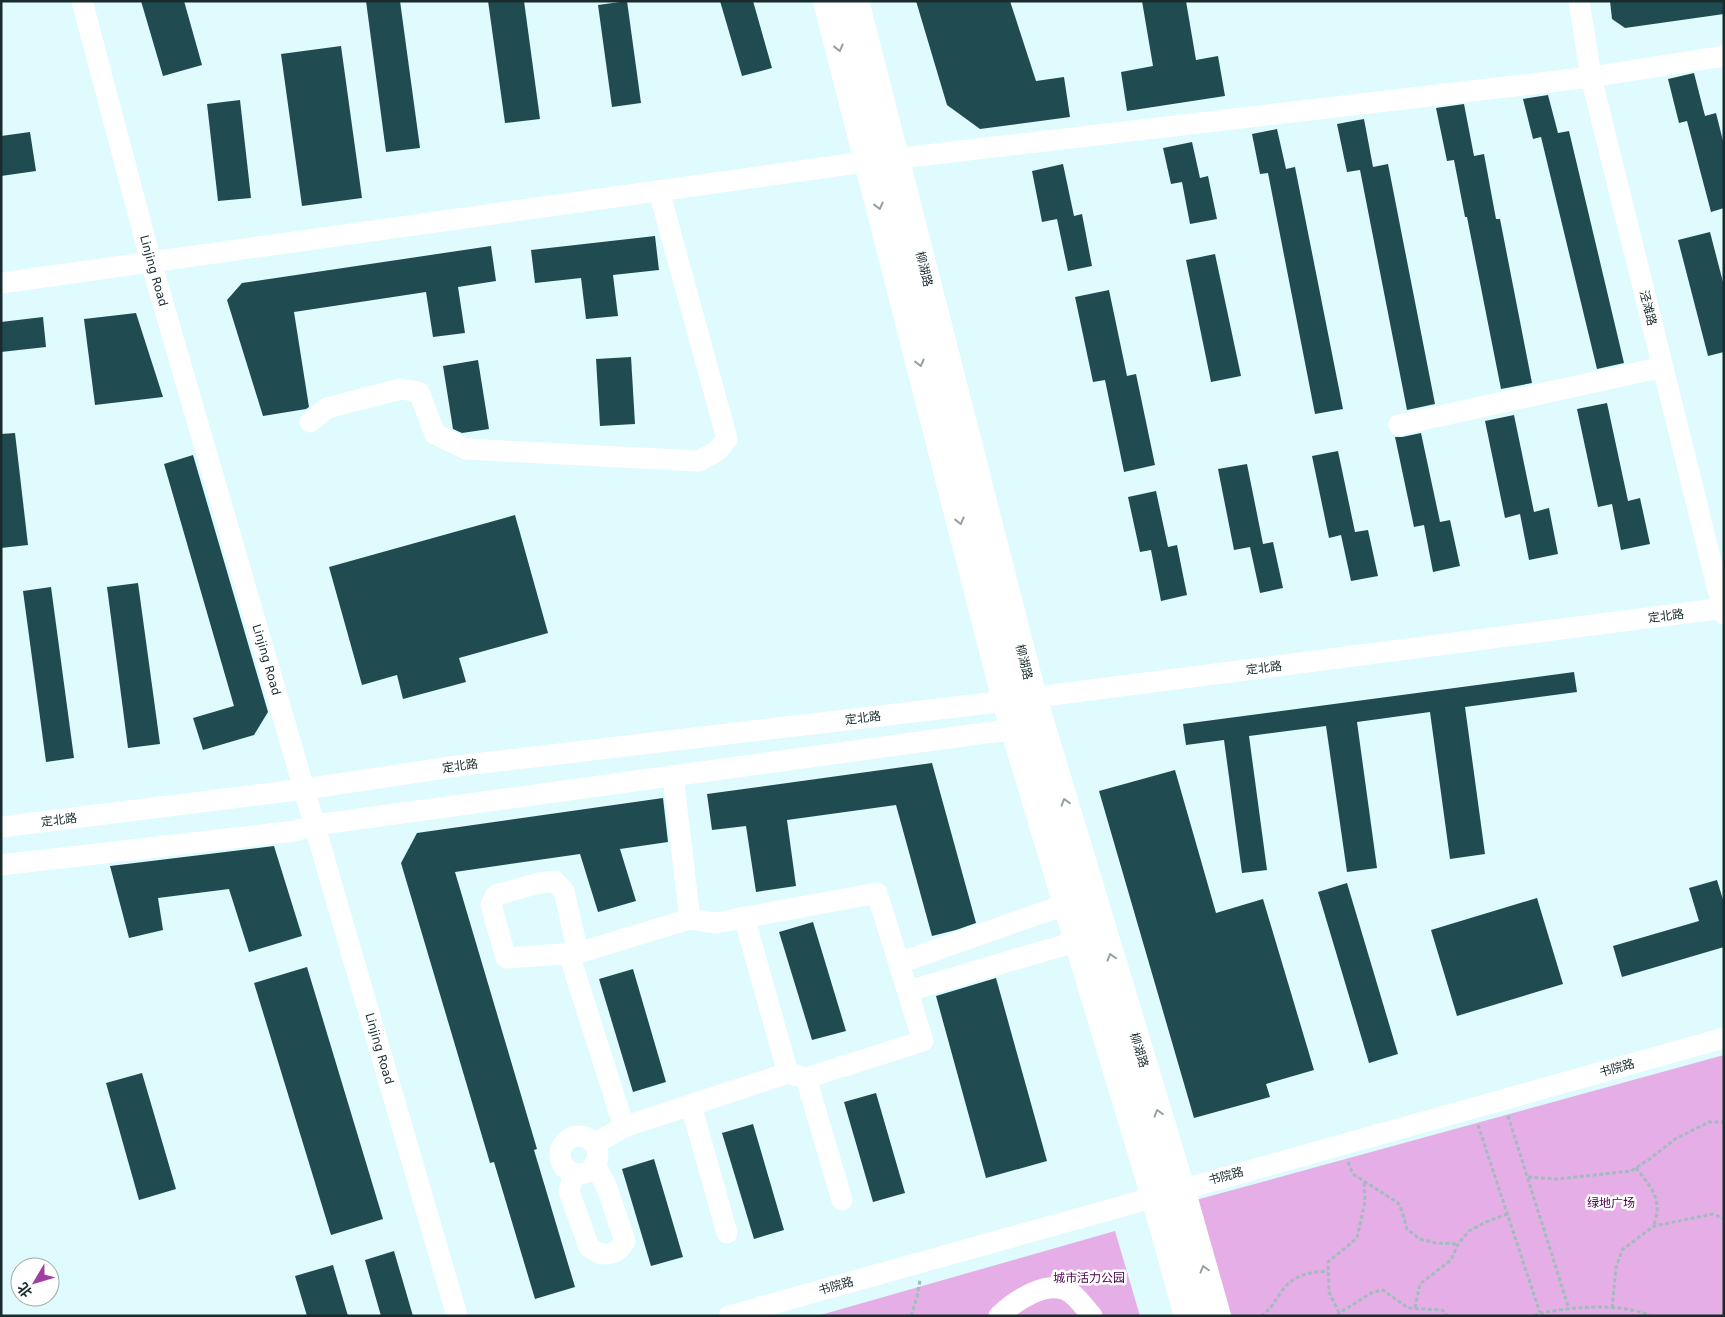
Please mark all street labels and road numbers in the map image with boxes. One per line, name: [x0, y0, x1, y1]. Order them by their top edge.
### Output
street label: Linjing Road: [137, 233, 170, 308]
street label: 柳湖路: [913, 250, 935, 288]
street label: 泾滩路: [1637, 289, 1659, 327]
street label: 定北路: [1647, 607, 1685, 625]
street label: Linjing Road: [249, 622, 283, 697]
street label: 柳湖路: [1013, 643, 1035, 681]
street label: 定北路: [1245, 659, 1283, 677]
street label: 定北路: [844, 709, 882, 727]
street label: 定北路: [441, 757, 479, 775]
street label: 定北路: [40, 811, 78, 829]
street label: Linjing Road: [362, 1011, 396, 1086]
street label: 柳湖路: [1127, 1031, 1151, 1069]
street label: 书院路: [1598, 1056, 1636, 1080]
street label: 书院路: [1207, 1165, 1245, 1187]
street label: 书院路: [817, 1274, 855, 1298]

